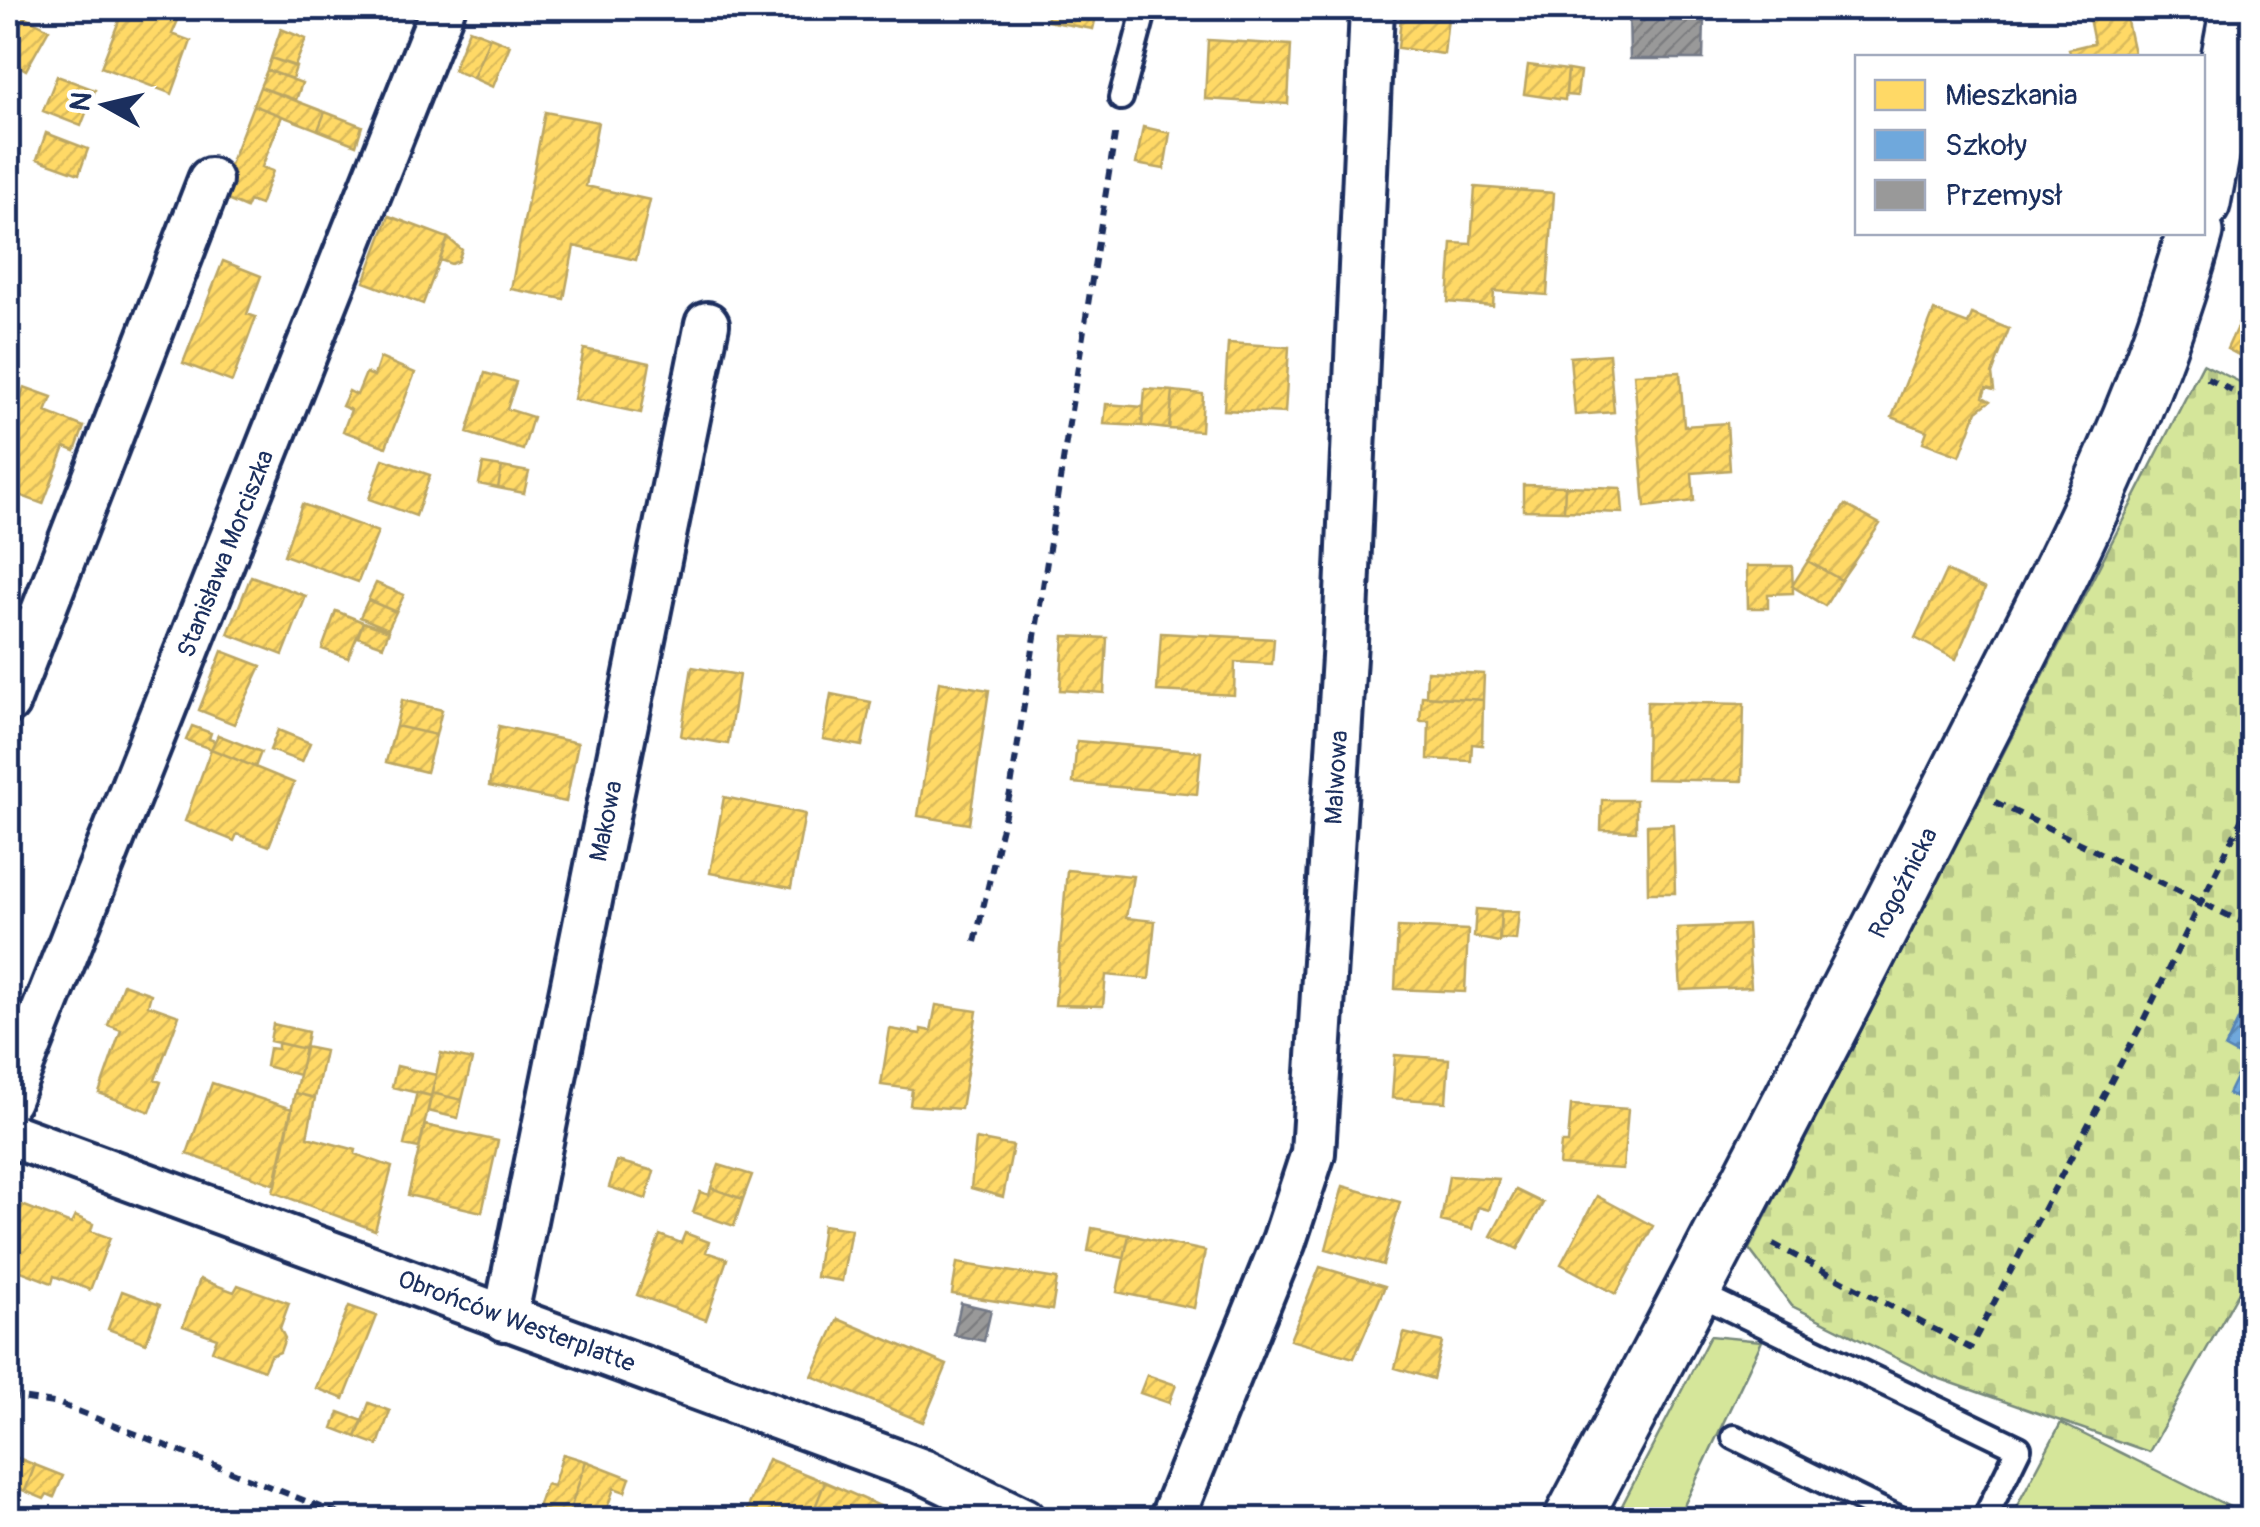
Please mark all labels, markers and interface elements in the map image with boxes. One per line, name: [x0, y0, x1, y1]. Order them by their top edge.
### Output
north arrow: [55, 55, 155, 155]
legend: [1855, 55, 2205, 235]
text: Mieszkania: [1945, 77, 2078, 114]
text: N: [63, 90, 100, 114]
text: Szkoły: [1945, 127, 2027, 164]
text: Przemysł: [1945, 177, 2063, 214]
street label: Stanisława Morciszka: [170, 445, 281, 662]
street label: Malwowa: [1318, 729, 1355, 825]
street label: Makowa: [583, 778, 629, 864]
street label: Rogoźnicka: [1862, 822, 1944, 944]
street label: Obrońców Westerplatte: [394, 1264, 640, 1380]

